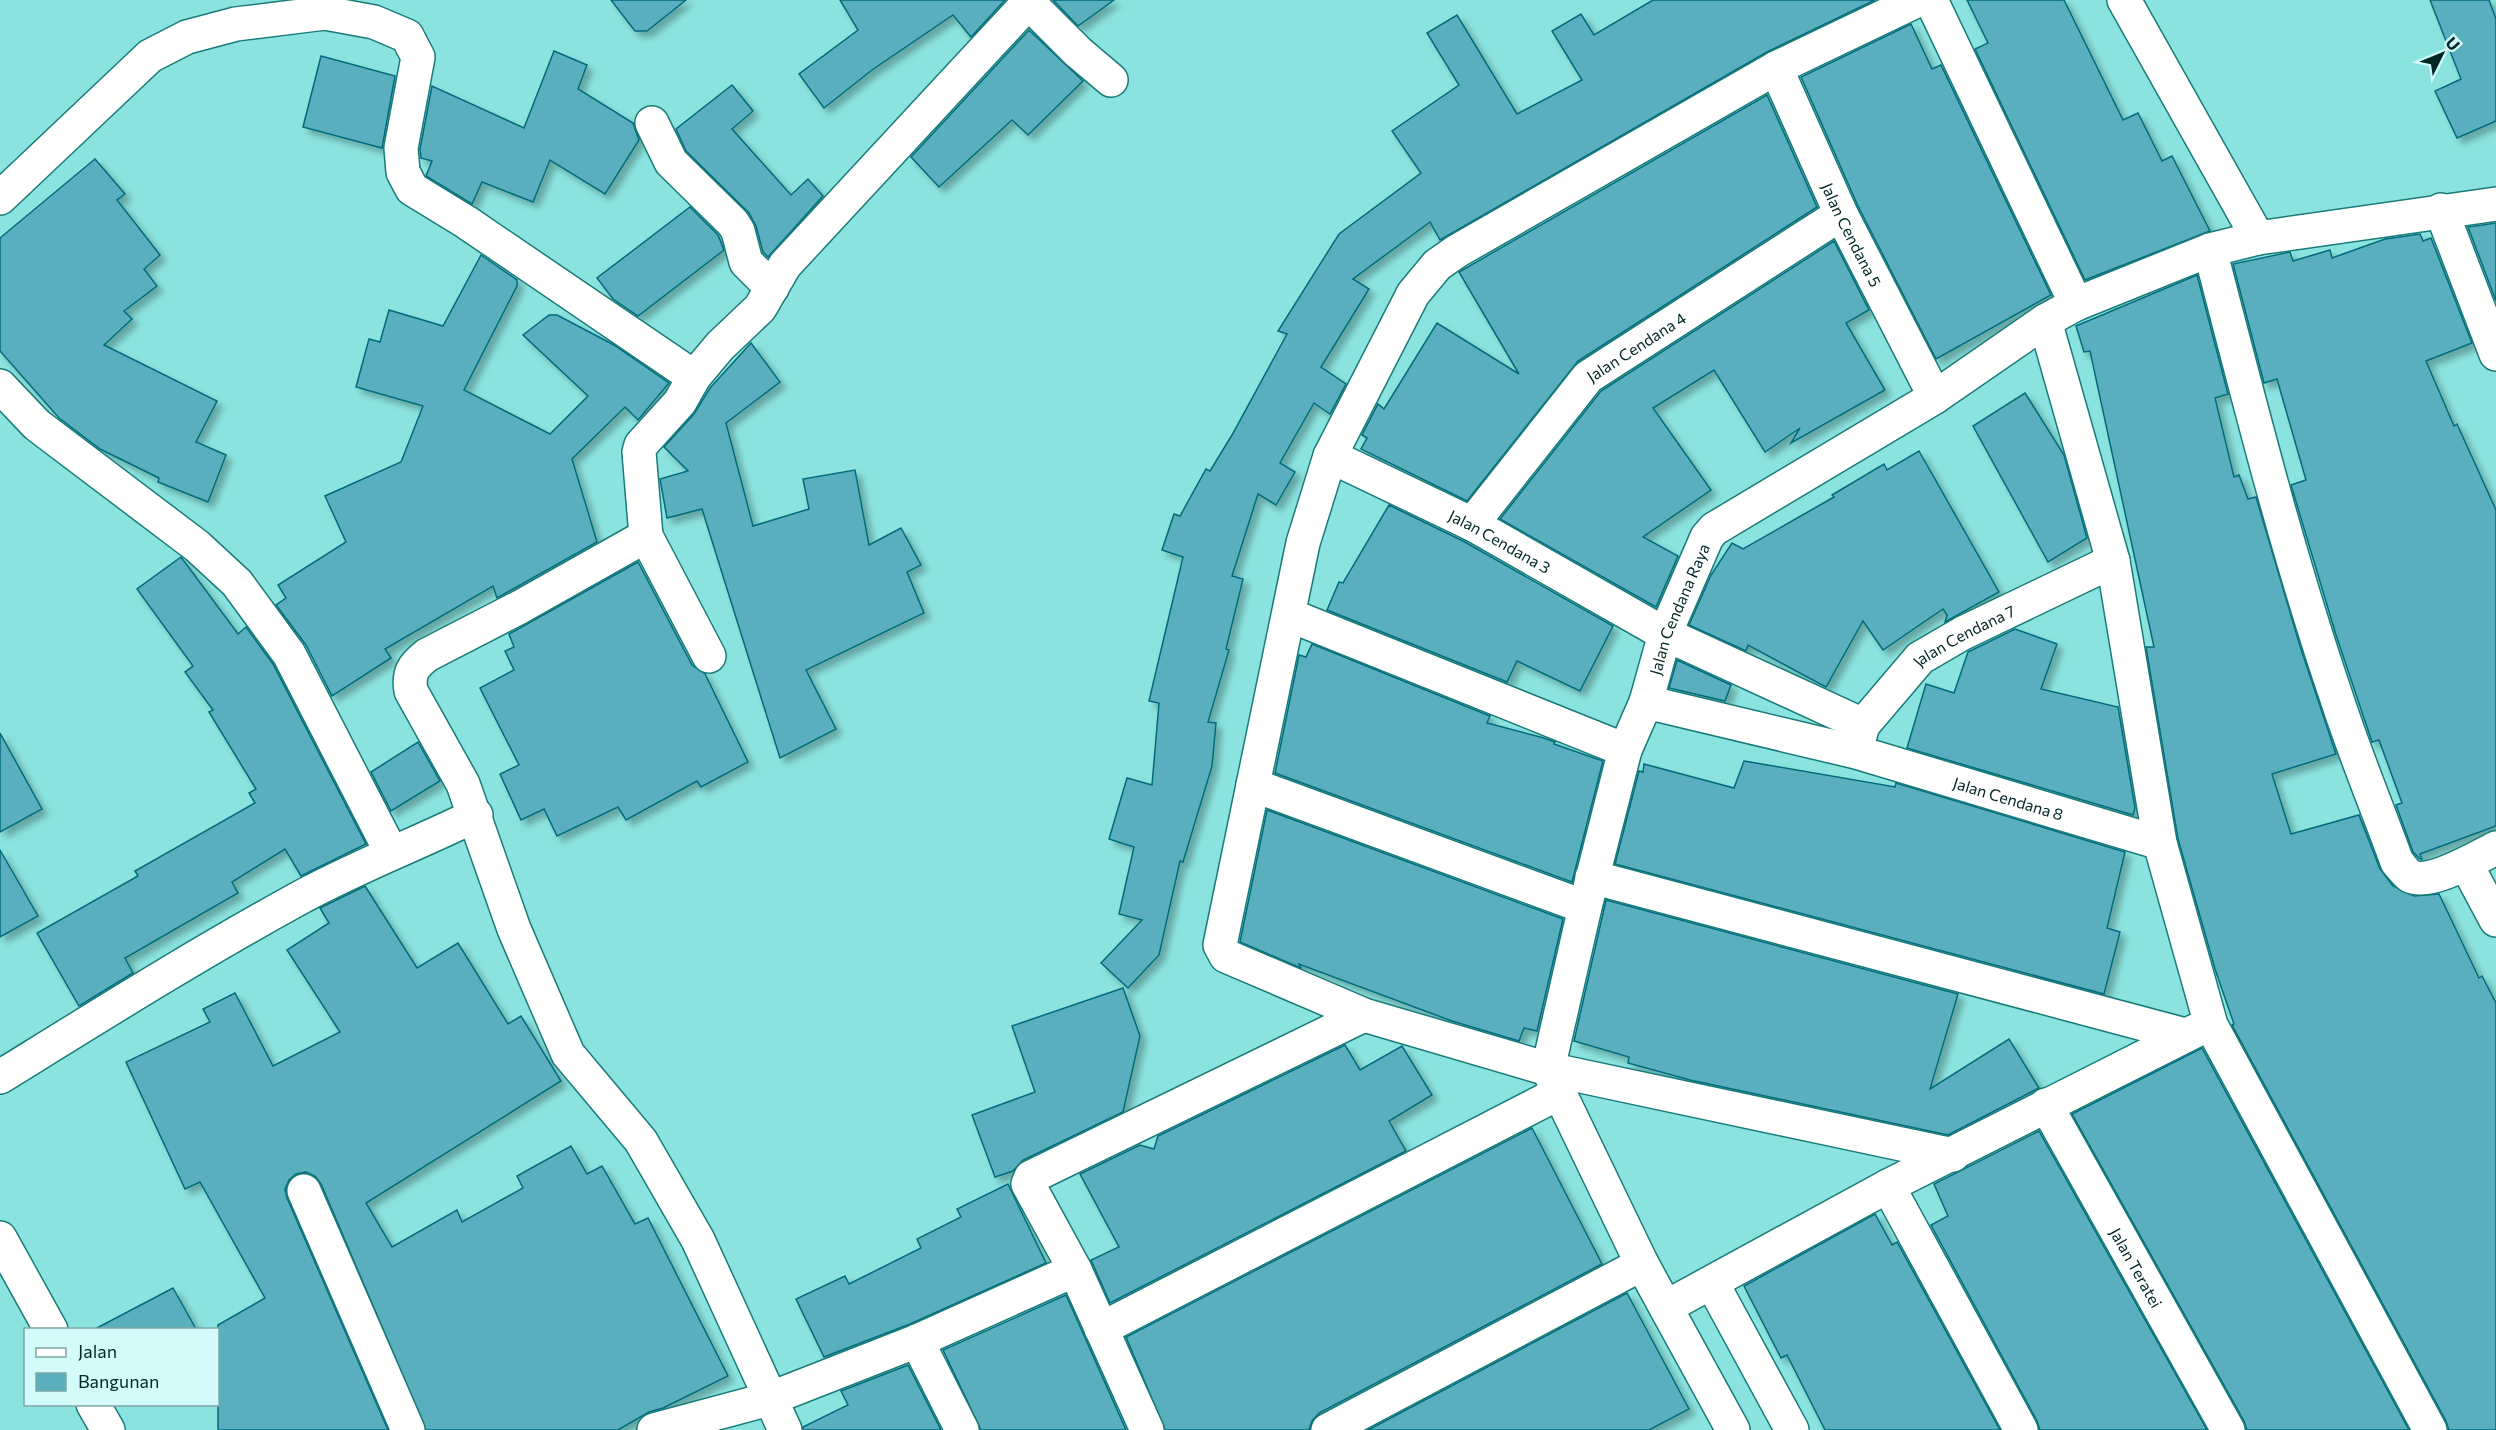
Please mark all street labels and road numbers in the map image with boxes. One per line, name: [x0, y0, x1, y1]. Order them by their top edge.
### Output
street label: Jalan Cendana 5: [1819, 179, 1886, 290]
street label: Jalan Cendana 4: [1583, 307, 1689, 385]
street label: Jalan Cendana 3: [1446, 505, 1554, 577]
street label: Jalan Cendana Raya: [1645, 540, 1713, 677]
street label: Jalan Cendana 7: [1908, 600, 2018, 670]
street label: Jalan Cendana 8: [1951, 772, 2066, 823]
street label: Jalan Teratei: [2107, 1224, 2167, 1311]

